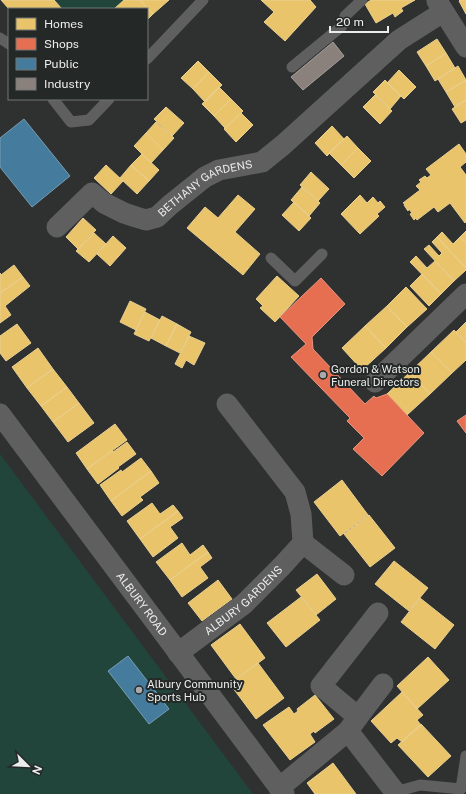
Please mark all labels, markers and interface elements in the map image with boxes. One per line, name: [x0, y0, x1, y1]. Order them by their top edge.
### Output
legend: [8, 8, 148, 100]
scale bar: [330, 8, 388, 34]
text: 20 m: [336, 15, 364, 29]
text: Homes: [44, 17, 83, 31]
text: Shops: [44, 37, 79, 51]
text: Public: [44, 57, 79, 71]
text: Industry: [44, 77, 91, 91]
street label: BETHANY GARDENS: [156, 158, 253, 219]
place label: Gordon & Watson Funeral Directors: [331, 363, 420, 388]
marker: Gordon & Watson Funeral Directors: [318, 370, 328, 380]
street label: ALBURY GARDENS: [202, 563, 285, 637]
street label: ALBURY ROAD: [114, 570, 170, 638]
place label: Albury Community Sports Hub: [147, 678, 243, 703]
marker: Albury Community Sports Hub: [134, 685, 144, 695]
north arrow: [8, 746, 48, 786]
text: N: [30, 764, 44, 776]

